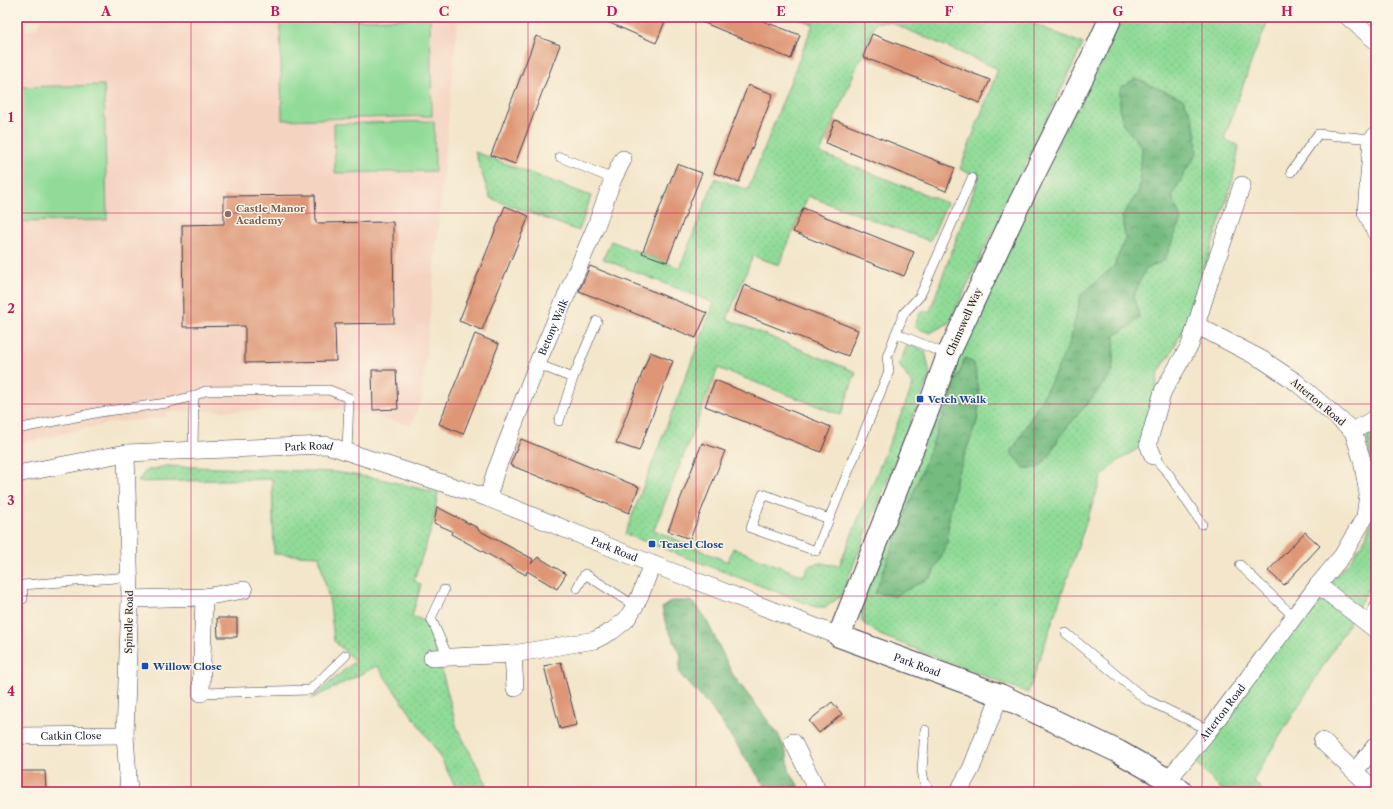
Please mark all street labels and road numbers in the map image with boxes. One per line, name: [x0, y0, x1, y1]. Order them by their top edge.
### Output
street label: Chimswell Way: [943, 286, 985, 358]
street label: Betony Walk: [535, 296, 571, 357]
street label: Atterton Road: [1287, 375, 1348, 429]
street label: Park Road: [284, 438, 335, 453]
street label: Park Road: [589, 534, 640, 564]
street label: Spindle Road: [122, 590, 136, 654]
street label: Park Road: [892, 650, 942, 679]
street label: Atterton Road: [1196, 681, 1248, 744]
street label: Catkin Close: [40, 729, 102, 742]

